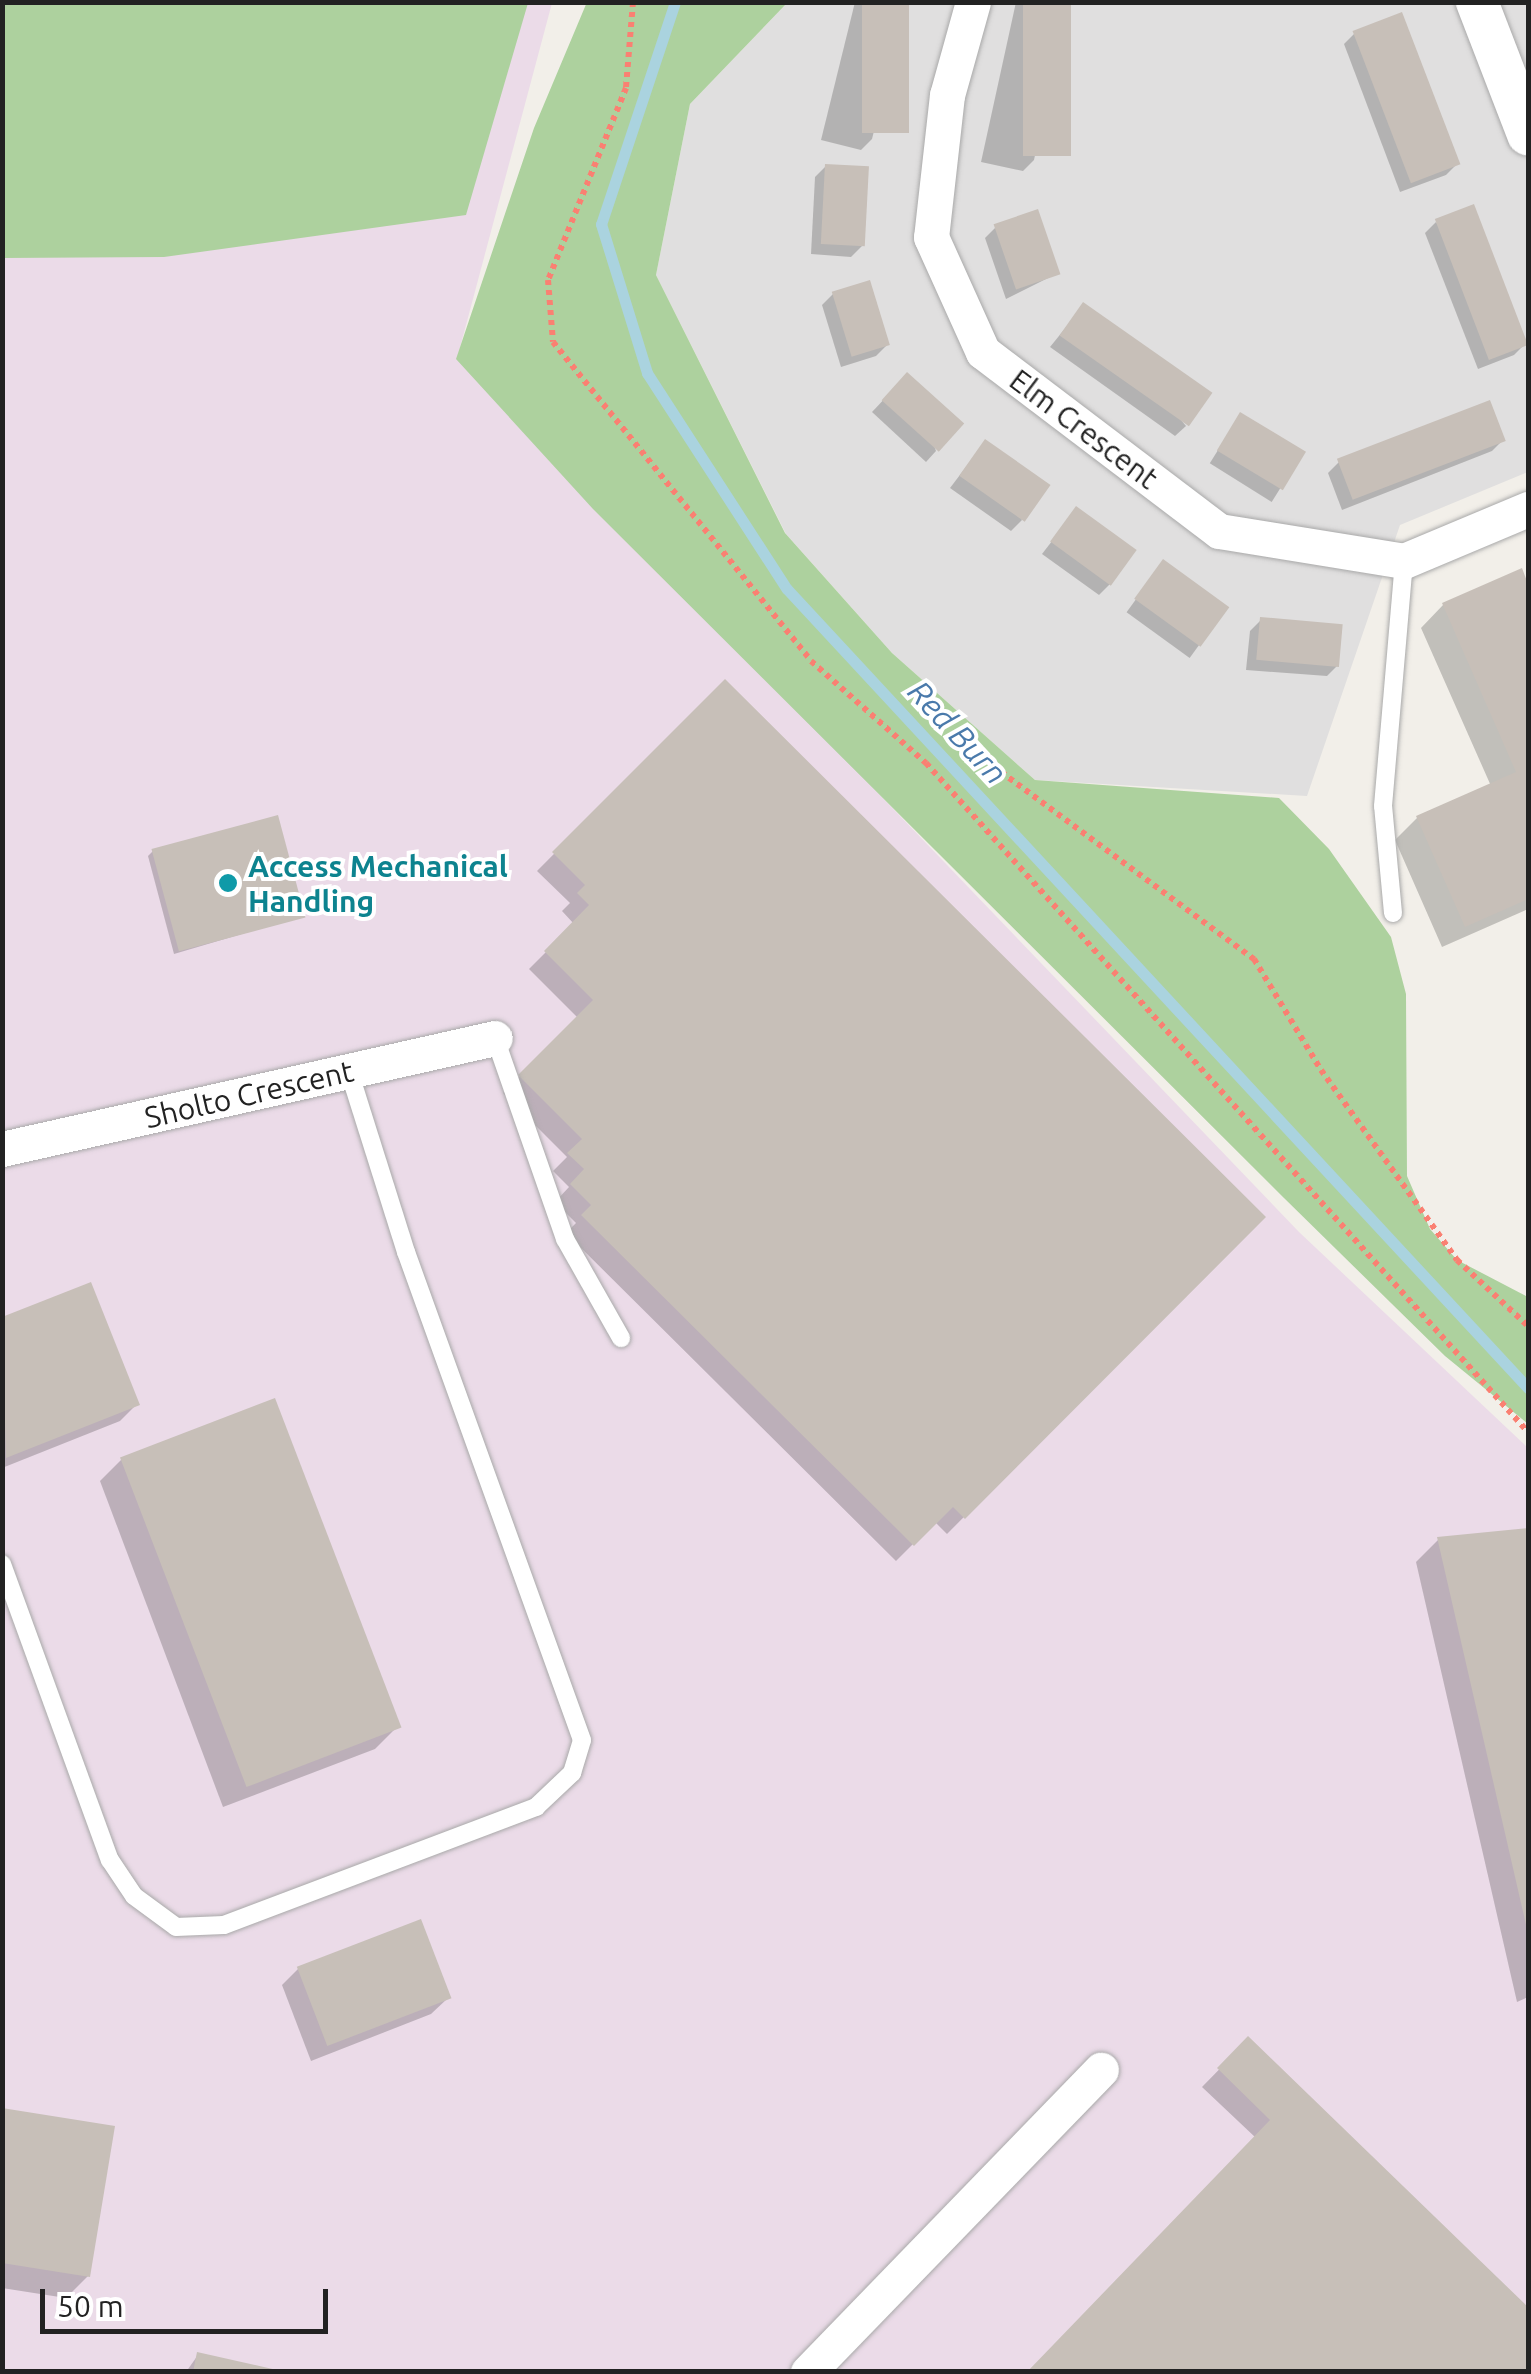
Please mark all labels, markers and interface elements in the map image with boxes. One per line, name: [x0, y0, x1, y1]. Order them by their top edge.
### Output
street label: Elm Crescent: [1003, 362, 1165, 496]
water label: Red Burn: [900, 672, 1016, 792]
place label: Access Mechanical Handling: [248, 848, 508, 918]
marker: Access Mechanical Handling: [217, 872, 239, 894]
street label: Sholto Crescent: [141, 1052, 357, 1136]
scale bar: [45, 2269, 332, 2331]
text: 50 m: [57, 2289, 124, 2323]

